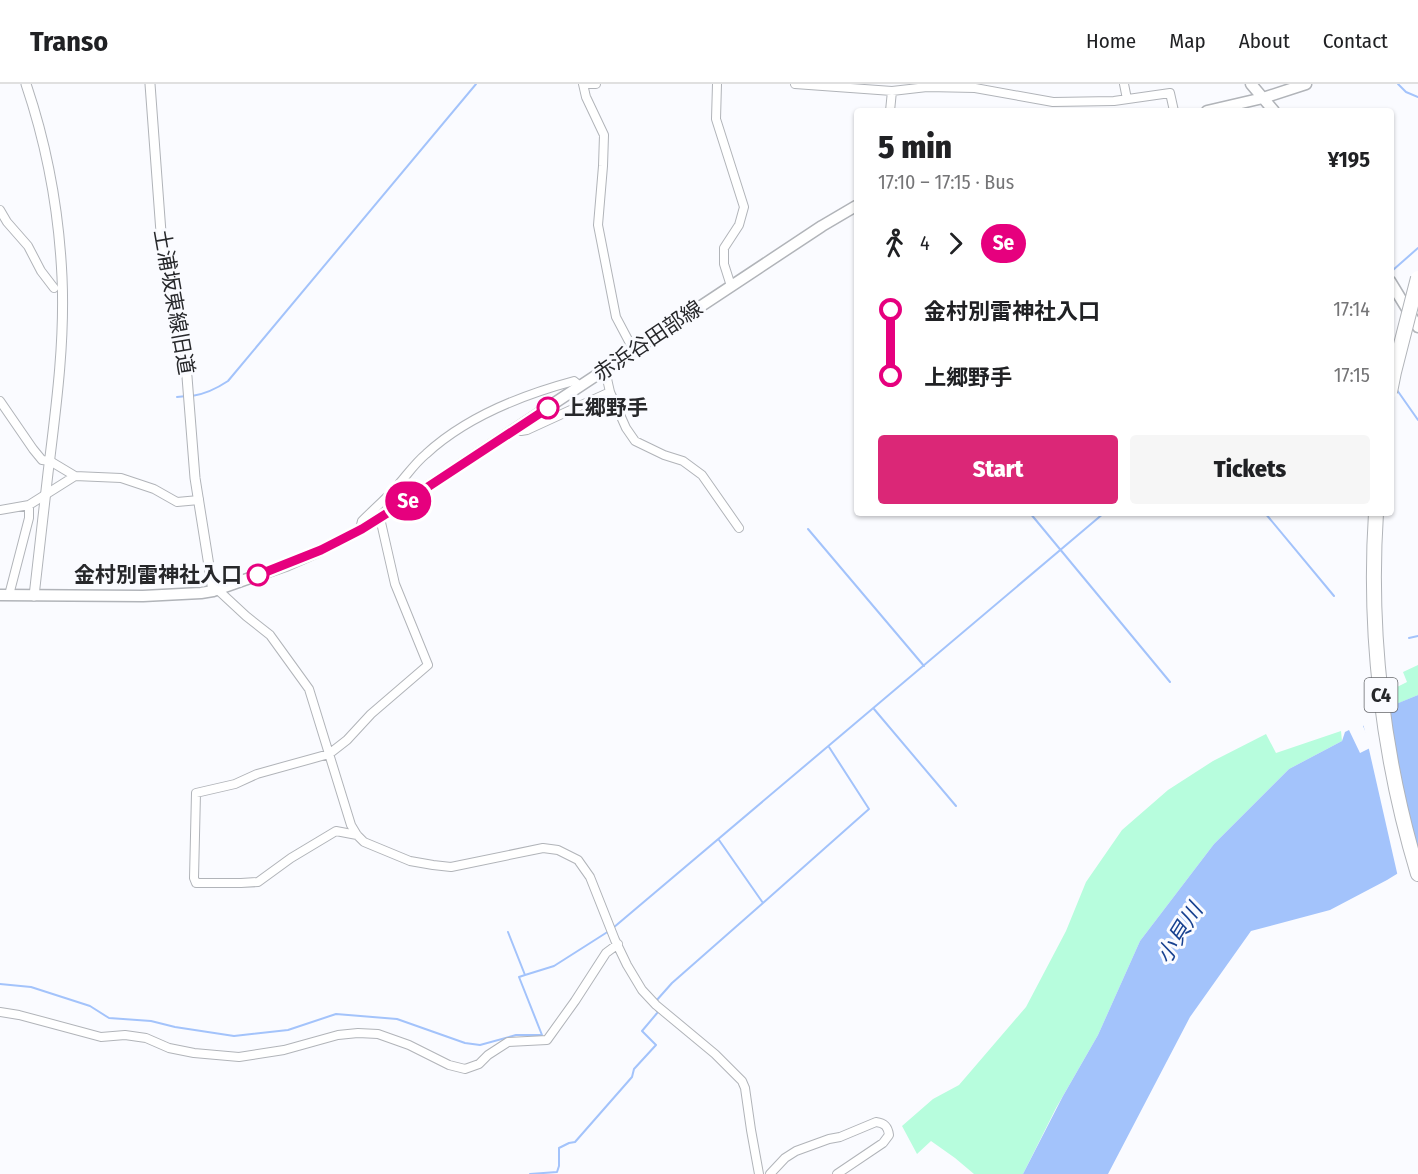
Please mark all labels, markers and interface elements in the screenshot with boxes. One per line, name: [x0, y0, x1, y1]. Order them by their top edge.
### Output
text: Transo: [30, 25, 108, 58]
text: Home: [1086, 28, 1136, 54]
text: Map: [1169, 28, 1206, 54]
text: About: [1239, 28, 1290, 54]
text: Contact: [1323, 28, 1388, 54]
text: 5 min: [878, 127, 952, 167]
text: ¥195: [1328, 146, 1370, 173]
text: 17:10 – 17:15 · Bus: [878, 170, 1014, 194]
street label: 土浦坂東線旧道: [148, 227, 200, 377]
icon: walk: [878, 227, 911, 260]
icon: forward: [939, 227, 972, 260]
text: Se: [993, 230, 1014, 256]
text: 4: [920, 231, 930, 255]
street label: 赤浜谷田部線: [589, 295, 707, 387]
text: 17:14: [1333, 297, 1370, 321]
text: 金村別雷神社入口: [924, 298, 1100, 325]
text: 17:15: [1334, 363, 1370, 387]
text: 上郷野手: [924, 364, 1012, 391]
place label: 上郷野手: [564, 395, 648, 421]
marker: 上郷野手: [537, 397, 559, 419]
button: Start: [878, 435, 1118, 504]
button: Tickets: [1130, 435, 1370, 504]
line badge: Se: [381, 482, 435, 520]
text: Se: [397, 488, 419, 514]
place label: 金村別雷神社入口: [74, 562, 242, 588]
marker: 金村別雷神社入口: [247, 564, 269, 586]
road number: C4: [1364, 678, 1398, 712]
water label: 小貝川: [1150, 896, 1209, 968]

